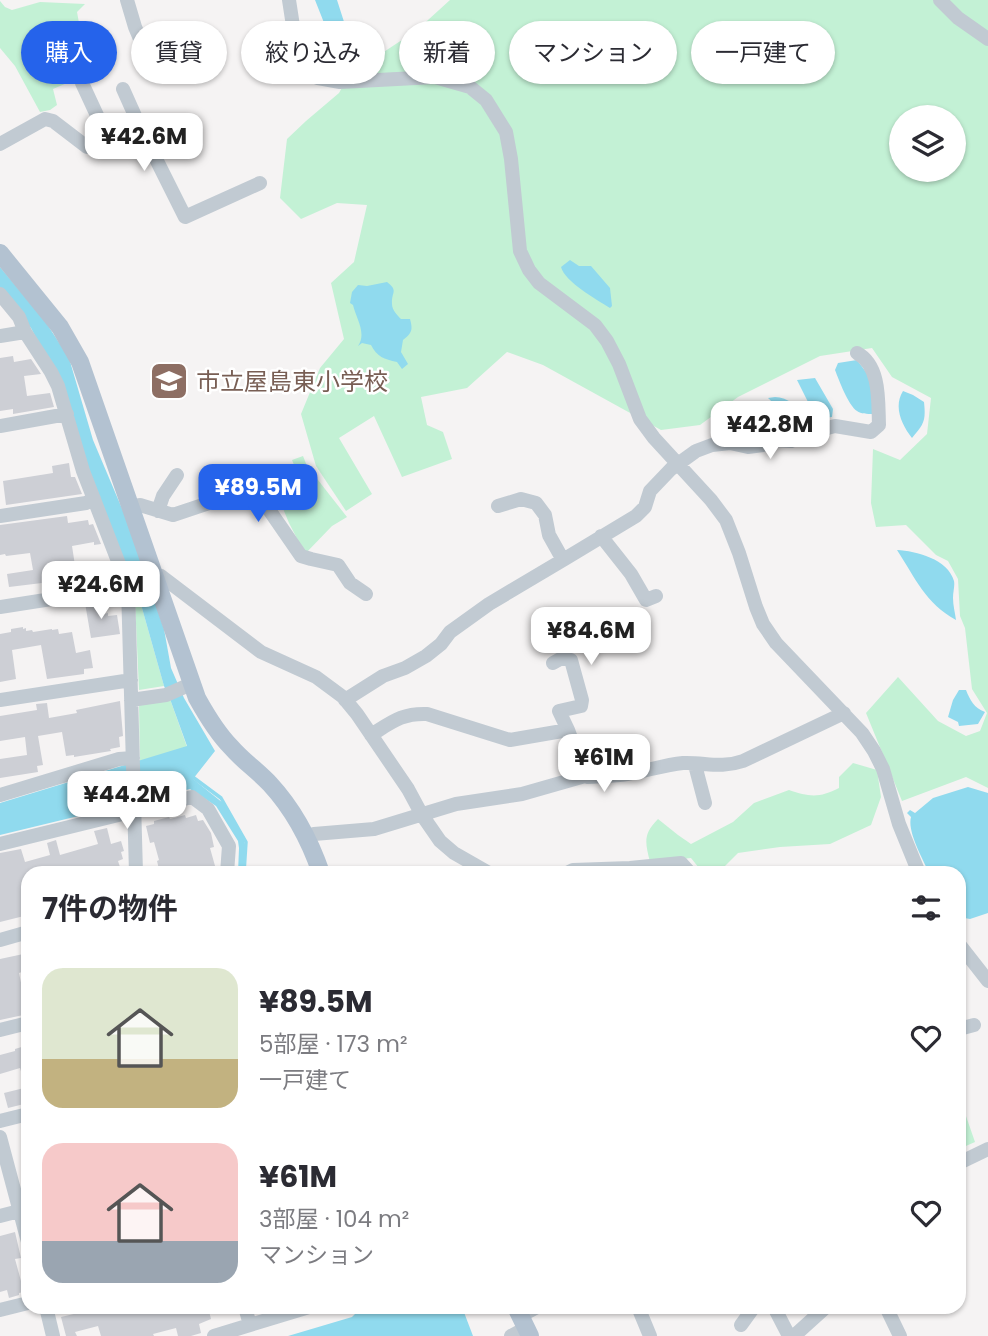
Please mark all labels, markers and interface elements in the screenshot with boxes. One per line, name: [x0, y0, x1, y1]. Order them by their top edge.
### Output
chip: 購入: [21, 21, 117, 84]
chip: 賃貸: [131, 21, 227, 84]
chip: 絞り込み: [241, 21, 385, 84]
chip: 新着: [399, 21, 495, 84]
chip: マンション: [509, 21, 677, 84]
chip: 一戸建て: [691, 21, 835, 84]
map controls: [889, 105, 966, 182]
button: layers: [889, 105, 966, 182]
pin: ¥42.6M: [87, 114, 201, 173]
text: ¥42.6M: [101, 120, 187, 152]
school or university icon: 市立屋島東小学校: [148, 360, 190, 402]
place label: 市立屋島東小学校: [196, 365, 388, 398]
pin: ¥42.8M: [713, 402, 827, 461]
text: ¥42.8M: [727, 408, 813, 440]
pin: ¥89.5M: [201, 464, 315, 524]
text: ¥89.5M: [214, 471, 302, 503]
pin: ¥24.6M: [44, 562, 158, 621]
text: ¥24.6M: [58, 568, 144, 600]
pin: ¥84.6M: [534, 608, 648, 667]
text: ¥84.6M: [547, 614, 635, 646]
pin: ¥61M: [563, 734, 645, 794]
text: ¥61M: [574, 741, 634, 773]
pin: ¥44.2M: [70, 772, 184, 831]
text: ¥44.2M: [83, 778, 171, 810]
text: 7件の物件: [42, 887, 178, 930]
icon: filters: [907, 889, 945, 927]
text: ¥89.5M: [259, 980, 373, 1023]
icon: home: [98, 996, 182, 1080]
icon: heart: [907, 1019, 945, 1057]
text: 5部屋 · 173 m²: [259, 1028, 408, 1060]
text: 一戸建て: [259, 1064, 351, 1096]
text: ¥61M: [259, 1155, 337, 1198]
icon: home: [98, 1171, 182, 1255]
icon: heart: [907, 1194, 945, 1232]
text: 3部屋 · 104 m²: [259, 1203, 409, 1235]
text: マンション: [259, 1239, 374, 1271]

